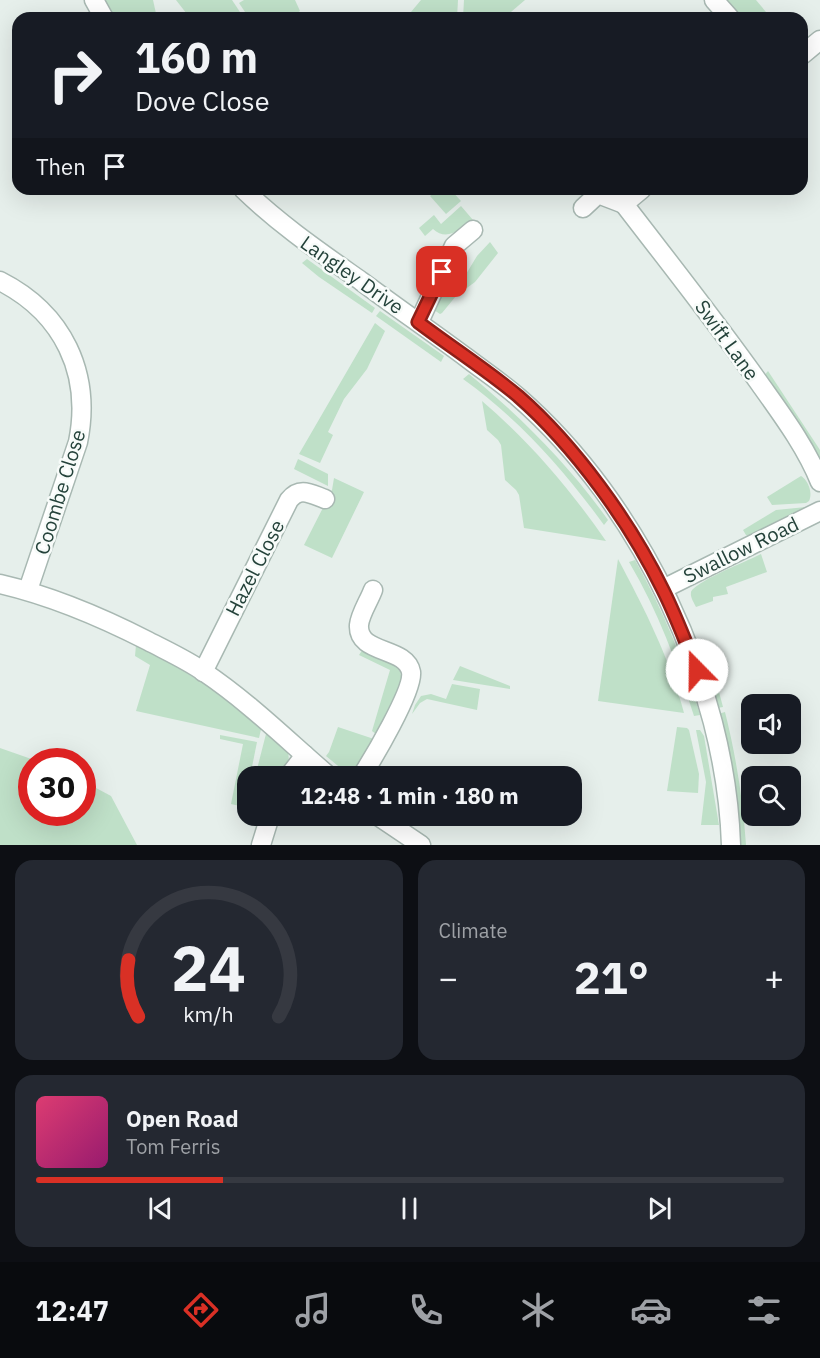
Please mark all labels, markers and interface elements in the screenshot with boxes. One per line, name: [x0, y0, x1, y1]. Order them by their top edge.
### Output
text: 160 m: [135, 30, 258, 85]
icon: right: [36, 36, 114, 114]
text: Dove Close: [135, 83, 270, 118]
icon: arrive: [98, 150, 131, 183]
text: Then: [36, 152, 86, 181]
street label: Langley Drive: [295, 229, 409, 320]
pin: [416, 246, 467, 297]
icon: arrive: [425, 255, 458, 288]
street label: Swift Lane: [689, 294, 766, 385]
street label: Coombe Close: [28, 426, 91, 558]
street label: Swallow Road: [678, 510, 803, 589]
street label: Hazel Close: [219, 515, 290, 621]
position arrow: [665, 638, 729, 702]
map controls: [741, 694, 801, 826]
button: sound: [741, 694, 801, 754]
speed limit sign: 30: [18, 748, 96, 826]
button: search: [741, 766, 801, 826]
text: 12:48 · 1 min · 180 m: [300, 781, 519, 810]
text: Climate: [439, 917, 507, 944]
text: 24: [171, 927, 246, 1008]
text: 21°: [574, 948, 649, 1006]
text: −: [439, 956, 458, 999]
text: +: [764, 956, 784, 999]
text: km/h: [184, 1000, 234, 1028]
text: Open Road: [126, 1104, 239, 1133]
text: Tom Ferris: [126, 1133, 221, 1160]
icon: previous: [144, 1192, 177, 1225]
icon: pause: [393, 1192, 426, 1225]
icon: next: [643, 1192, 676, 1225]
icon: directions: [180, 1289, 222, 1331]
icon: music: [292, 1289, 334, 1331]
icon: phone: [405, 1289, 447, 1331]
icon: climate: [517, 1289, 559, 1331]
icon: car: [630, 1289, 672, 1331]
icon: filters: [743, 1289, 785, 1331]
text: 12:47: [35, 1293, 109, 1328]

